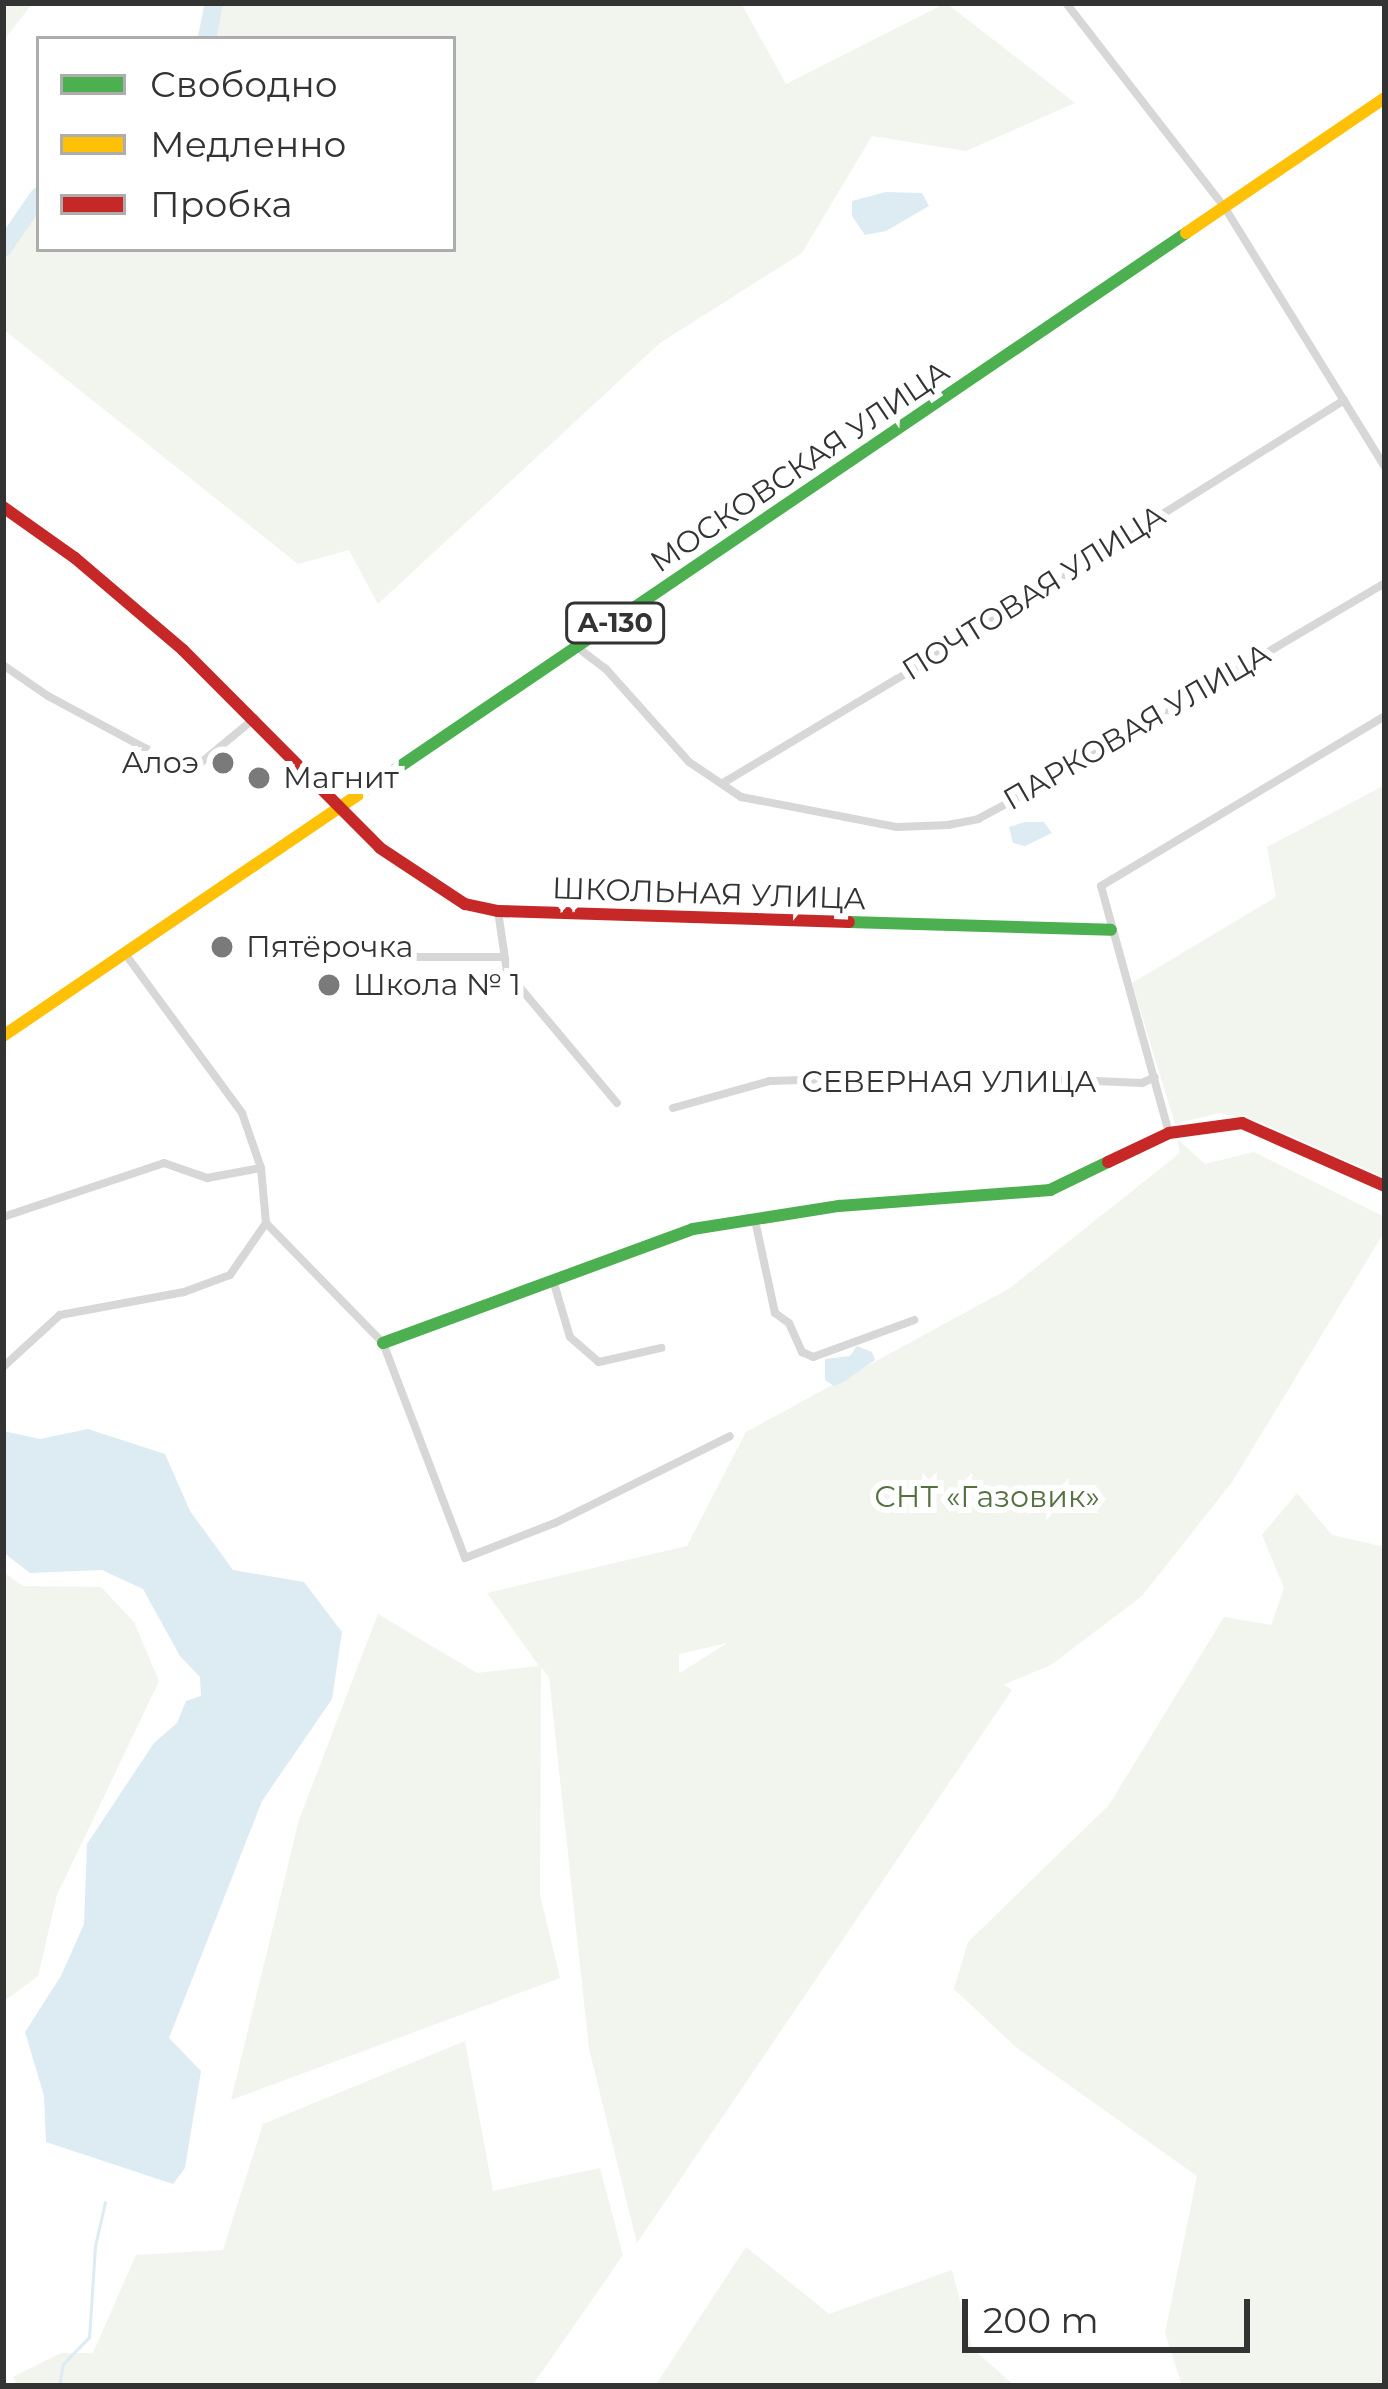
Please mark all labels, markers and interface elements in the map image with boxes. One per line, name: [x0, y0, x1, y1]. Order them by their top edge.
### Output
legend: [36, 36, 456, 252]
text: Свободно: [150, 62, 338, 106]
text: Медленно: [150, 122, 346, 166]
text: Пробка: [150, 182, 293, 226]
street label: МОСКОВСКАЯ УЛИЦА: [644, 354, 956, 580]
street label: ПОЧТОВАЯ УЛИЦА: [896, 497, 1172, 689]
road number: А-130: [564, 602, 666, 644]
street label: ПАРКОВАЯ УЛИЦА: [997, 636, 1277, 818]
place label: Алоэ: [122, 745, 199, 781]
marker: Алоэ: [210, 750, 236, 776]
place label: Магнит: [283, 760, 399, 796]
marker: Магнит: [246, 765, 272, 791]
street label: ШКОЛЬНАЯ УЛИЦА: [552, 871, 866, 917]
place label: Пятёрочка: [246, 929, 413, 965]
marker: Пятёрочка: [209, 934, 235, 960]
place label: Школа № 1: [353, 967, 521, 1003]
marker: Школа № 1: [316, 972, 342, 998]
street label: СЕВЕРНАЯ УЛИЦА: [801, 1064, 1097, 1100]
park label: СНТ «Газовик»: [874, 1479, 1100, 1515]
scale bar: [968, 2275, 1256, 2349]
text: 200 m: [983, 2298, 1099, 2342]

